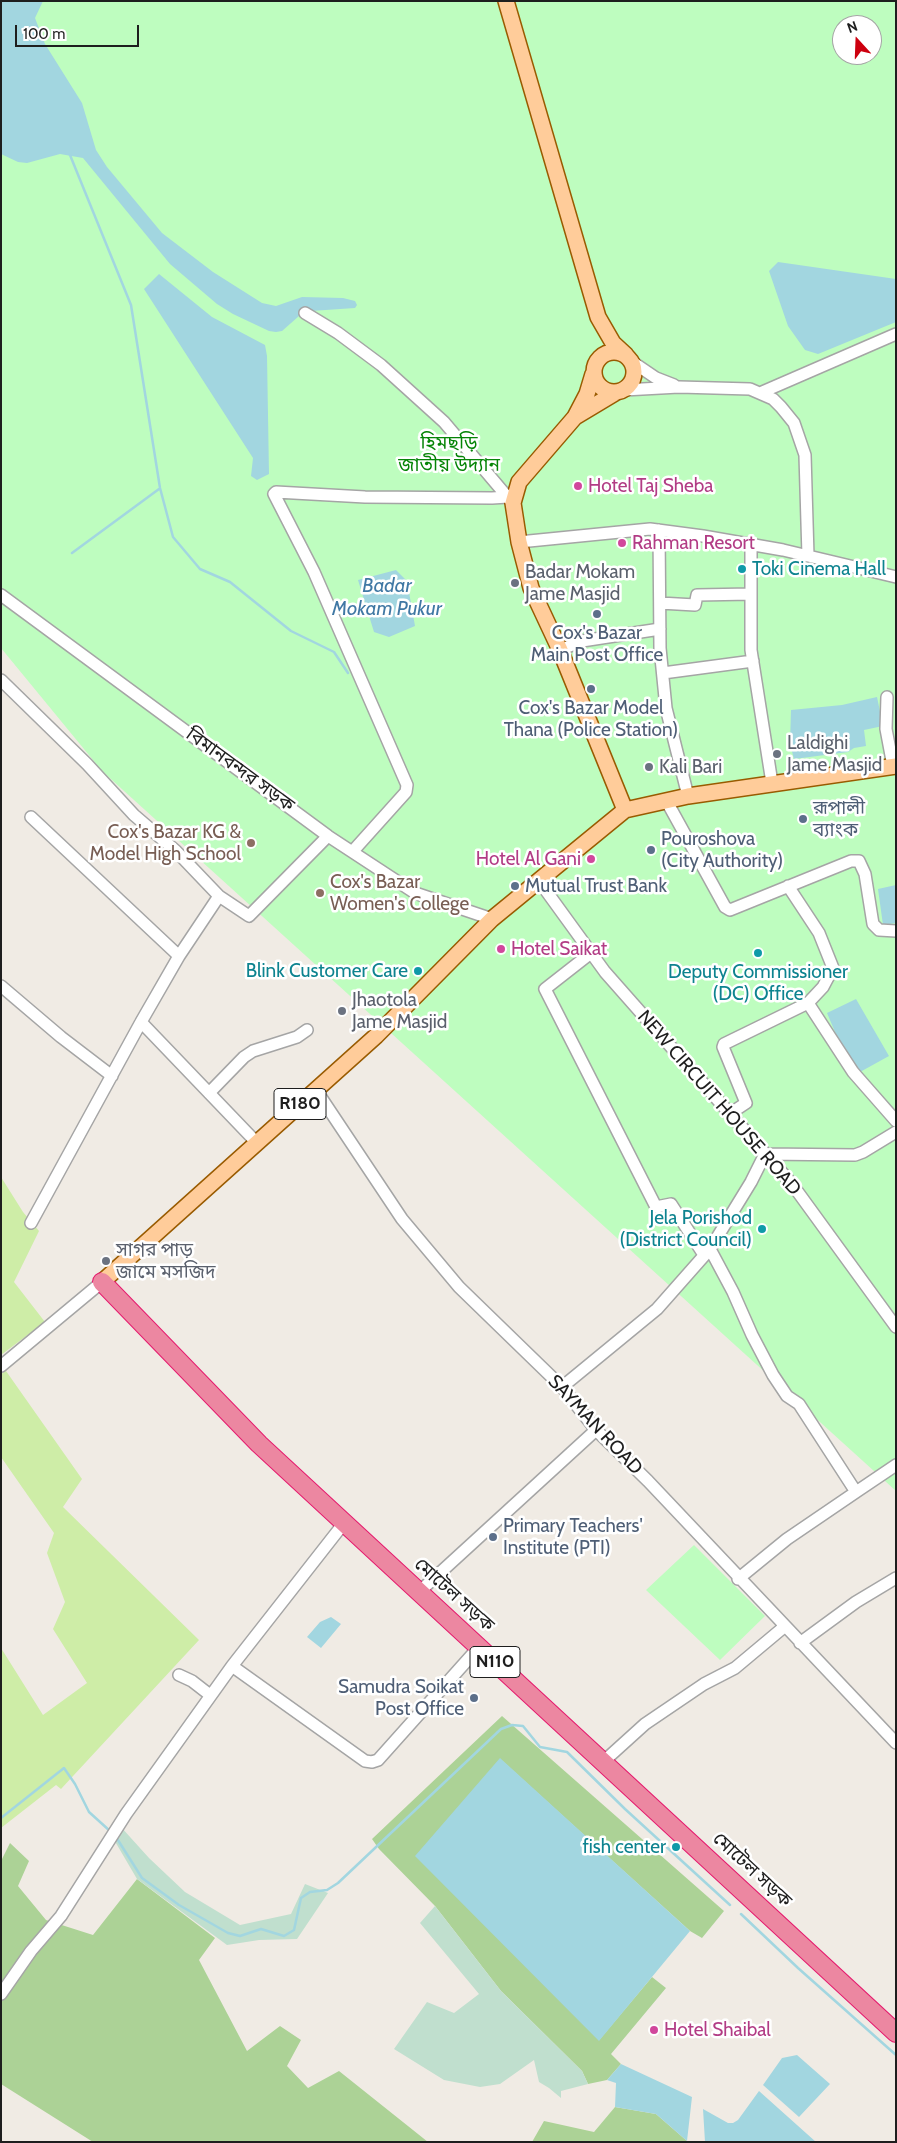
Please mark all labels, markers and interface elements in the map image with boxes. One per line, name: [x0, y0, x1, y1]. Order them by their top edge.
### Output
scale bar: [18, 15, 141, 47]
north arrow: [832, 15, 882, 65]
text: N: [844, 17, 860, 37]
text: 100 m: [23, 25, 65, 43]
park label: হিমছড়ি জাতীয় উদ্যান: [398, 432, 500, 476]
place label: Hotel Taj Sheba: [588, 475, 713, 497]
marker: Hotel Taj Sheba: [572, 480, 584, 492]
place label: Rahman Resort: [632, 532, 755, 554]
marker: Rahman Resort: [616, 537, 628, 549]
place label: Toki Cinema Hall: [752, 558, 886, 580]
place label: Badar Mokam Jame Masjid: [525, 561, 635, 605]
marker: Toki Cinema Hall: [736, 563, 748, 575]
water label: Badar Mokam Pukur: [332, 574, 442, 621]
marker: Badar Mokam Jame Masjid: [509, 577, 521, 589]
marker: Cox's Bazar Main Post Office: [591, 608, 603, 620]
place label: Cox's Bazar Main Post Office: [531, 622, 663, 666]
marker: Cox's Bazar Model Thana (Police Station): [585, 683, 597, 695]
place label: Cox's Bazar Model Thana (Police Station): [504, 697, 678, 741]
street label: বিমানবন্দর সড়ক: [181, 723, 299, 817]
place label: Laldighi Jame Masjid: [787, 732, 882, 776]
marker: Laldighi Jame Masjid: [771, 748, 783, 760]
place label: Kali Bari: [659, 756, 722, 778]
marker: Kali Bari: [643, 761, 655, 773]
place label: রূপালী ব্যাংক: [813, 797, 865, 841]
marker: রূপালী ব্যাংক: [797, 813, 809, 825]
place label: Cox's Bazar KG & Model High School: [90, 821, 241, 865]
place label: Pouroshova (City Authority): [661, 828, 783, 872]
marker: Cox's Bazar KG & Model High School: [245, 837, 257, 849]
marker: Pouroshova (City Authority): [645, 844, 657, 856]
place label: Hotel Al Gani: [476, 848, 581, 870]
marker: Hotel Al Gani: [585, 853, 597, 865]
place label: Cox's Bazar Women's College: [330, 871, 469, 915]
place label: Mutual Trust Bank: [525, 875, 667, 897]
marker: Mutual Trust Bank: [509, 880, 521, 892]
marker: Cox's Bazar Women's College: [314, 887, 326, 899]
place label: Hotel Saikat: [511, 938, 607, 960]
marker: Hotel Saikat: [495, 943, 507, 955]
marker: Deputy Commissioner (DC) Office: [752, 947, 764, 959]
place label: Blink Customer Care: [246, 960, 408, 982]
place label: Deputy Commissioner (DC) Office: [668, 961, 848, 1005]
marker: Blink Customer Care: [412, 965, 424, 977]
place label: Jhaotola Jame Masjid: [352, 989, 447, 1033]
marker: Jhaotola Jame Masjid: [336, 1005, 348, 1017]
street label: NEW CIRCUIT HOUSE ROAD: [632, 1006, 806, 1200]
road number: R180: [274, 1088, 326, 1120]
place label: Jela Porishod (District Council): [619, 1207, 752, 1251]
marker: Jela Porishod (District Council): [756, 1223, 768, 1235]
place label: সাগর পাড় জামে মসজিদ: [116, 1239, 216, 1283]
marker: সাগর পাড় জামে মসজিদ: [100, 1255, 112, 1267]
street label: SAYMAN ROAD: [543, 1370, 647, 1480]
place label: Primary Teachers' Institute (PTI): [503, 1515, 643, 1559]
marker: Primary Teachers' Institute (PTI): [487, 1531, 499, 1543]
street label: মোটেল সড়ক: [409, 1553, 499, 1637]
road number: N110: [470, 1646, 520, 1678]
place label: Samudra Soikat Post Office: [338, 1676, 464, 1720]
marker: Samudra Soikat Post Office: [468, 1692, 480, 1704]
street label: মোটেল সড়ক: [708, 1828, 796, 1912]
place label: fish center: [582, 1836, 666, 1858]
marker: fish center: [670, 1841, 682, 1853]
place label: Hotel Shaibal: [664, 2019, 771, 2041]
marker: Hotel Shaibal: [648, 2024, 660, 2036]

